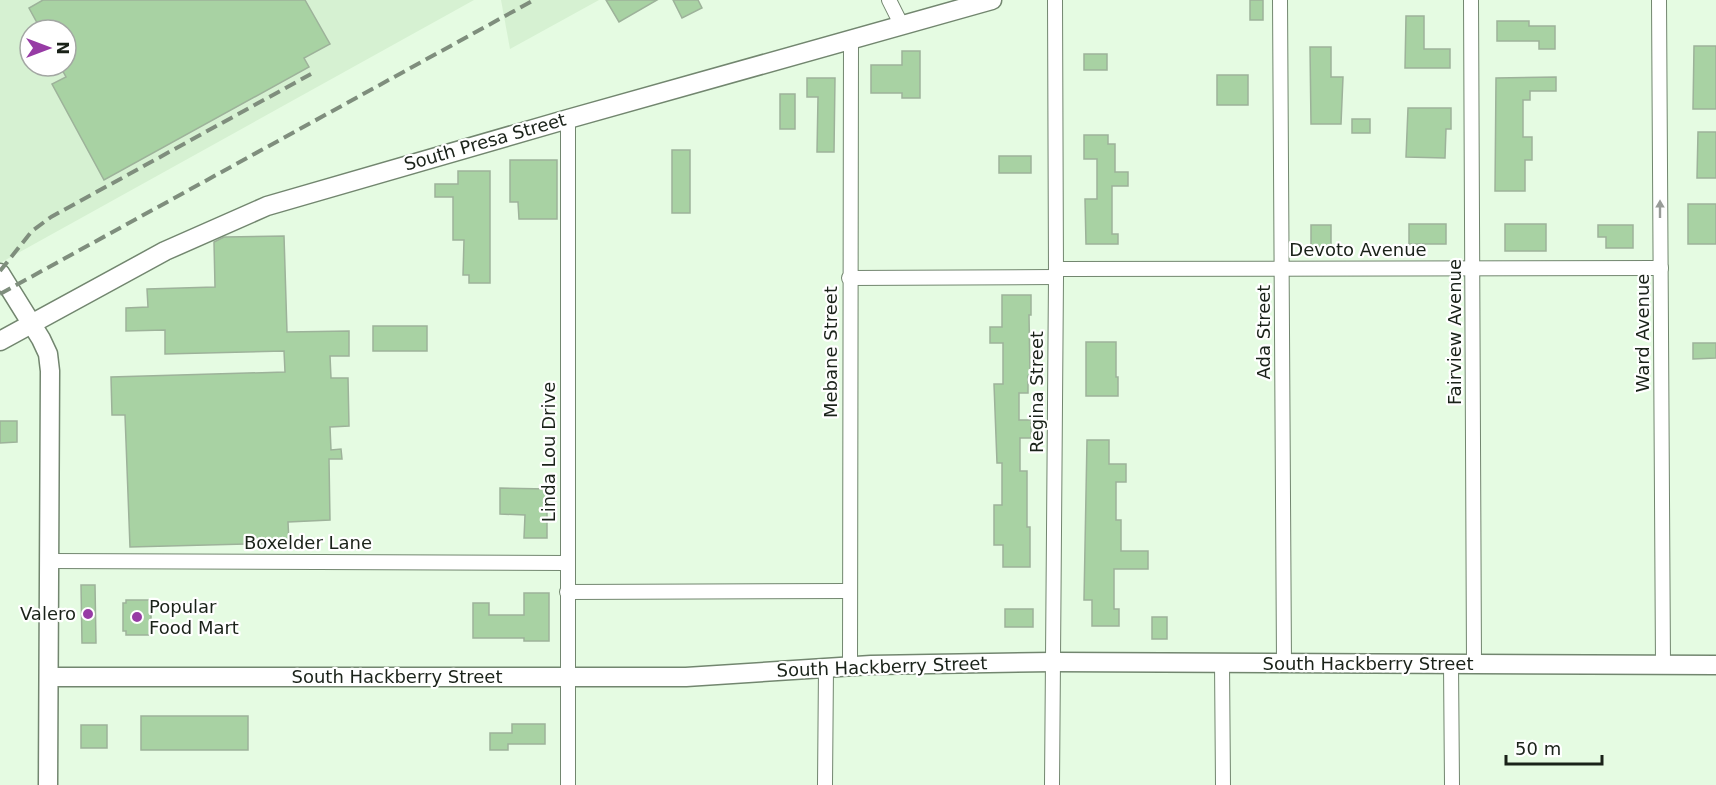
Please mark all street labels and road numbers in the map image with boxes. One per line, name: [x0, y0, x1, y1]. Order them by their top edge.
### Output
street label: South Presa Street: [401, 108, 568, 175]
street label: Devoto Avenue: [1289, 239, 1427, 260]
street label: Fairview Avenue: [1444, 259, 1465, 405]
street label: Ward Avenue: [1632, 274, 1653, 392]
street label: Ada Street: [1253, 285, 1274, 379]
street label: Mebane Street: [820, 286, 841, 418]
street label: Regina Street: [1026, 331, 1047, 453]
street label: Linda Lou Drive: [538, 382, 559, 522]
street label: Boxelder Lane: [244, 532, 372, 553]
street label: South Hackberry Street: [776, 652, 988, 681]
street label: South Hackberry Street: [1263, 653, 1473, 674]
street label: South Hackberry Street: [292, 666, 502, 687]

